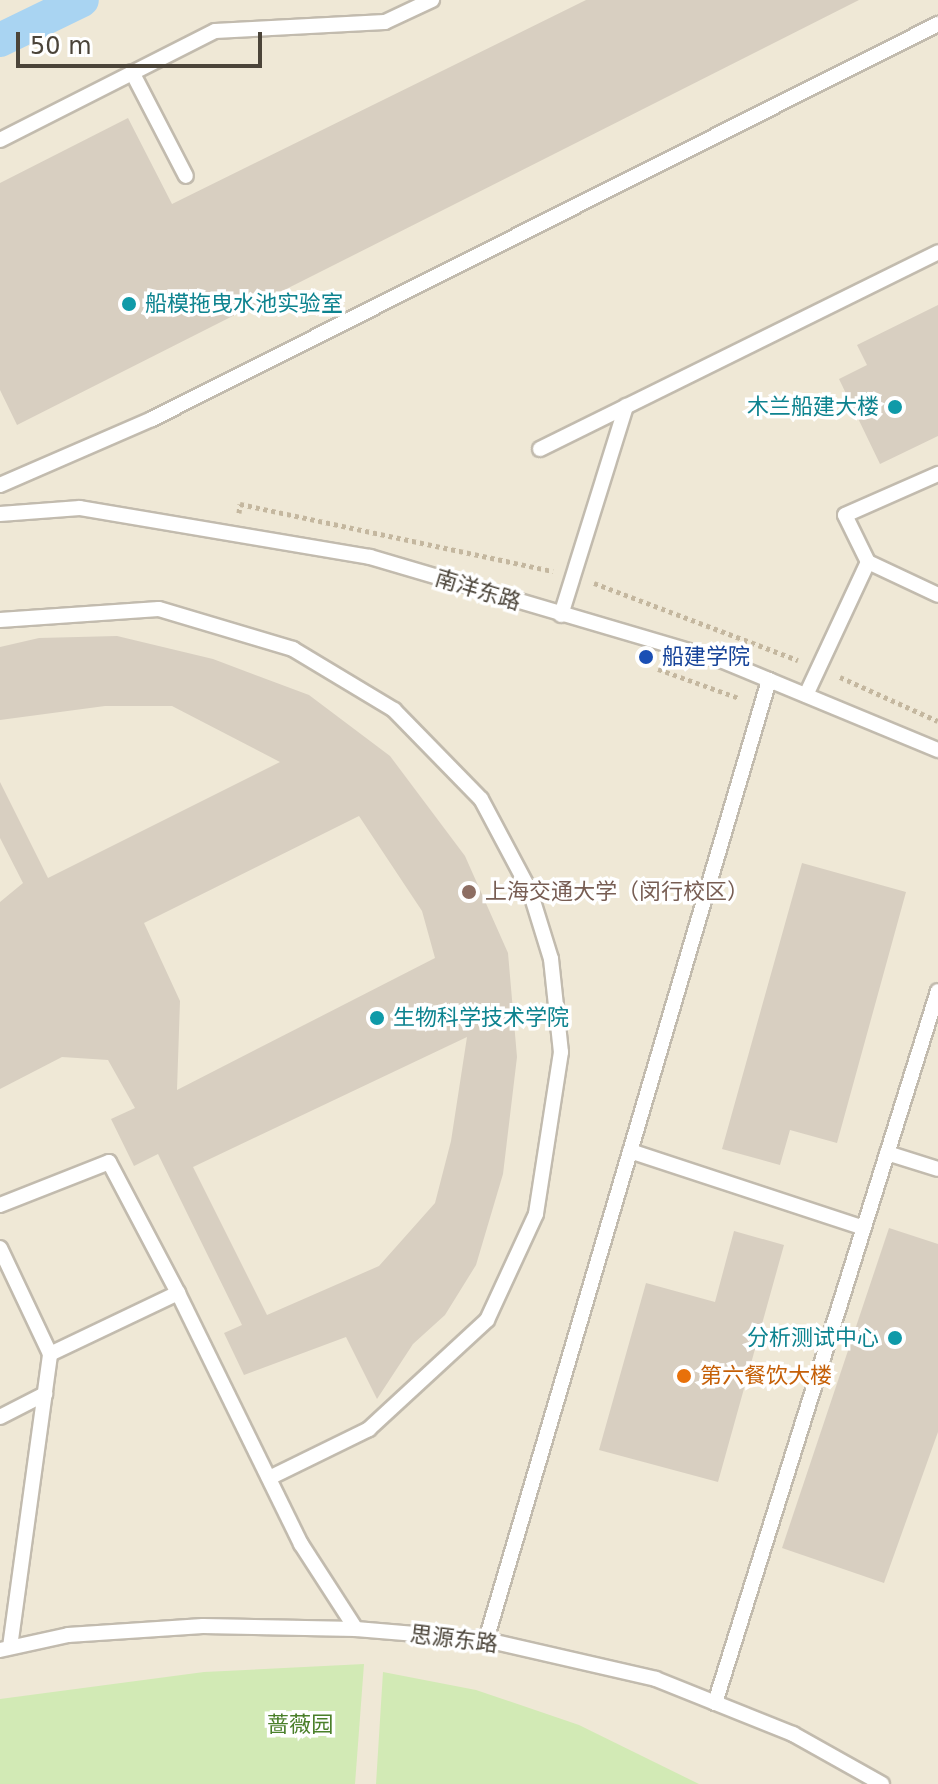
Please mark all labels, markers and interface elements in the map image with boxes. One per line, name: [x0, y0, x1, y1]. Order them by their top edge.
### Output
scale bar: [20, 16, 266, 66]
text: 50 m: [30, 32, 92, 60]
place label: 船模拖曳水池实验室: [145, 291, 343, 317]
marker: 船模拖曳水池实验室: [120, 295, 138, 313]
place label: 木兰船建大楼: [747, 394, 879, 420]
marker: 木兰船建大楼: [886, 398, 904, 416]
street label: 南洋东路: [432, 565, 524, 615]
place label: 船建学院: [662, 644, 750, 670]
marker: 船建学院: [637, 648, 655, 666]
place label: 上海交通大学（闵行校区）: [485, 879, 749, 905]
marker: 上海交通大学（闵行校区）: [460, 883, 478, 901]
place label: 生物科学技术学院: [393, 1005, 569, 1031]
marker: 生物科学技术学院: [368, 1009, 386, 1027]
place label: 分析测试中心: [747, 1325, 879, 1351]
marker: 分析测试中心: [886, 1329, 904, 1347]
place label: 第六餐饮大楼: [700, 1363, 832, 1389]
marker: 第六餐饮大楼: [675, 1367, 693, 1385]
street label: 思源东路: [409, 1621, 499, 1657]
park label: 蔷薇园: [267, 1712, 333, 1738]

